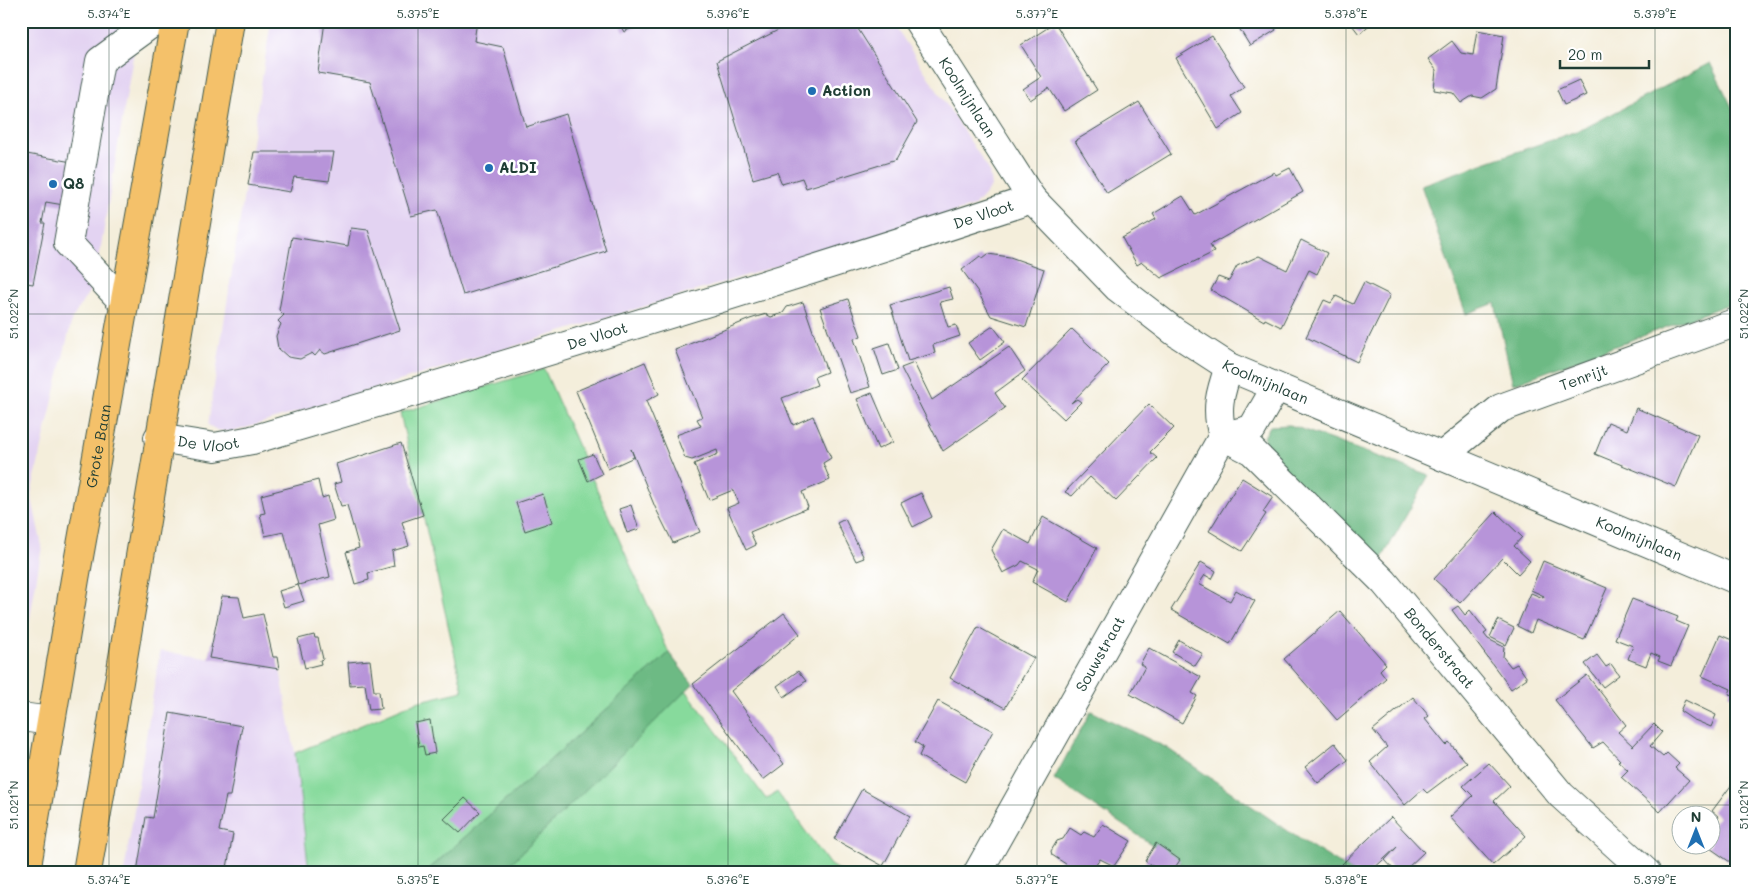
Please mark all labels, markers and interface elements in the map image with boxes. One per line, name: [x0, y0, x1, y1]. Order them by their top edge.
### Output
text: 5.374°E: [88, 5, 131, 21]
text: 5.375°E: [397, 5, 439, 21]
text: 5.376°E: [707, 5, 750, 21]
text: 5.377°E: [1016, 5, 1058, 21]
text: 5.378°E: [1324, 5, 1368, 21]
text: 5.379°E: [1634, 5, 1677, 21]
scale bar: [1560, 38, 1649, 70]
text: 20 m: [1568, 44, 1602, 64]
street label: Koolmijnlaan: [935, 53, 1001, 141]
place label: Action: [822, 80, 871, 100]
marker: Action: [806, 85, 818, 97]
place label: ALDI: [499, 157, 537, 177]
marker: ALDI: [483, 162, 495, 174]
place label: Q8: [63, 173, 84, 193]
marker: Q8: [47, 178, 59, 190]
street label: De Vloot: [951, 195, 1016, 233]
text: 51.022°N: [5, 289, 21, 339]
text: 51.022°N: [1735, 289, 1751, 339]
street label: De Vloot: [564, 317, 630, 354]
street label: Koolmijnlaan: [1219, 354, 1312, 408]
street label: Tenrijt: [1556, 359, 1610, 395]
street label: Grote Baan: [81, 403, 115, 489]
street label: De Vloot: [176, 430, 241, 456]
street label: Koolmijnlaan: [1593, 511, 1685, 565]
street label: Bonderstraat: [1400, 603, 1480, 693]
street label: Souwstraat: [1070, 612, 1129, 695]
text: 51.021°N: [5, 781, 21, 829]
text: 51.021°N: [1735, 781, 1751, 829]
north arrow: [1670, 806, 1720, 856]
text: N: [1691, 807, 1701, 826]
text: 5.374°E: [88, 871, 131, 887]
text: 5.375°E: [397, 871, 439, 887]
text: 5.376°E: [707, 871, 750, 887]
text: 5.377°E: [1016, 871, 1058, 887]
text: 5.378°E: [1324, 871, 1368, 887]
text: 5.379°E: [1634, 871, 1677, 887]

